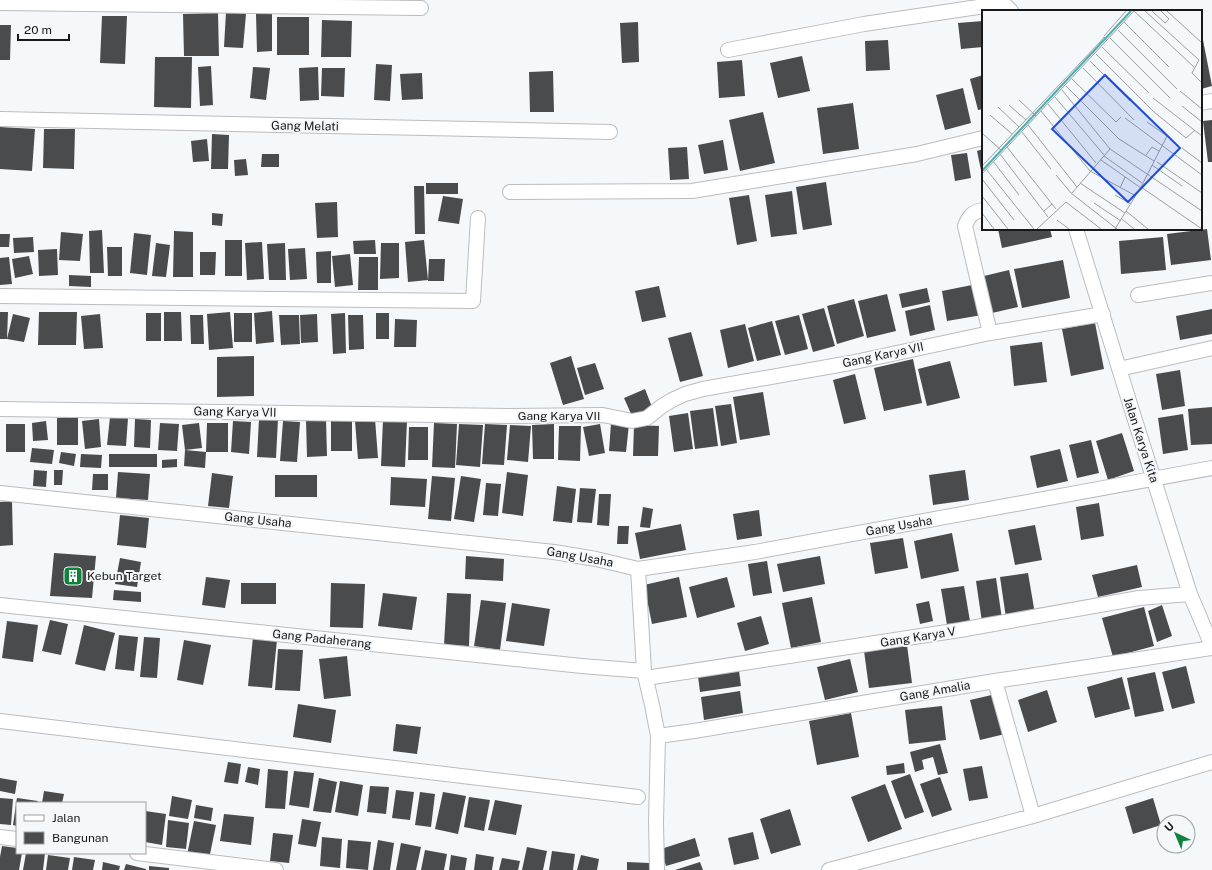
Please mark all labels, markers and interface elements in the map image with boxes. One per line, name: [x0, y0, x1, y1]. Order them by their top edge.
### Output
inset map: [982, 10, 1202, 230]
scale bar: [18, 16, 69, 42]
text: 20 m: [24, 23, 52, 37]
street label: Gang Melati: [271, 118, 339, 134]
street label: Gang Karya VII: [841, 340, 925, 370]
street label: Jalan Karya Kita: [1121, 395, 1161, 485]
street label: Gang Karya VII: [194, 404, 276, 420]
street label: Gang Karya VII: [518, 409, 600, 423]
street label: Gang Usaha: [224, 510, 292, 530]
street label: Gang Usaha: [865, 513, 933, 539]
street label: Gang Usaha: [546, 544, 614, 570]
building icon: Kebun Target: [62, 565, 84, 587]
place label: Kebun Target: [87, 569, 162, 583]
street label: Gang Karya V: [879, 624, 957, 650]
street label: Gang Padaherang: [272, 627, 372, 651]
street label: Gang Amalia: [899, 678, 971, 704]
legend: [16, 802, 146, 854]
text: Jalan: [52, 811, 81, 825]
north arrow: [1156, 814, 1196, 854]
text: U: [1162, 820, 1176, 834]
text: Bangunan: [52, 831, 108, 845]

